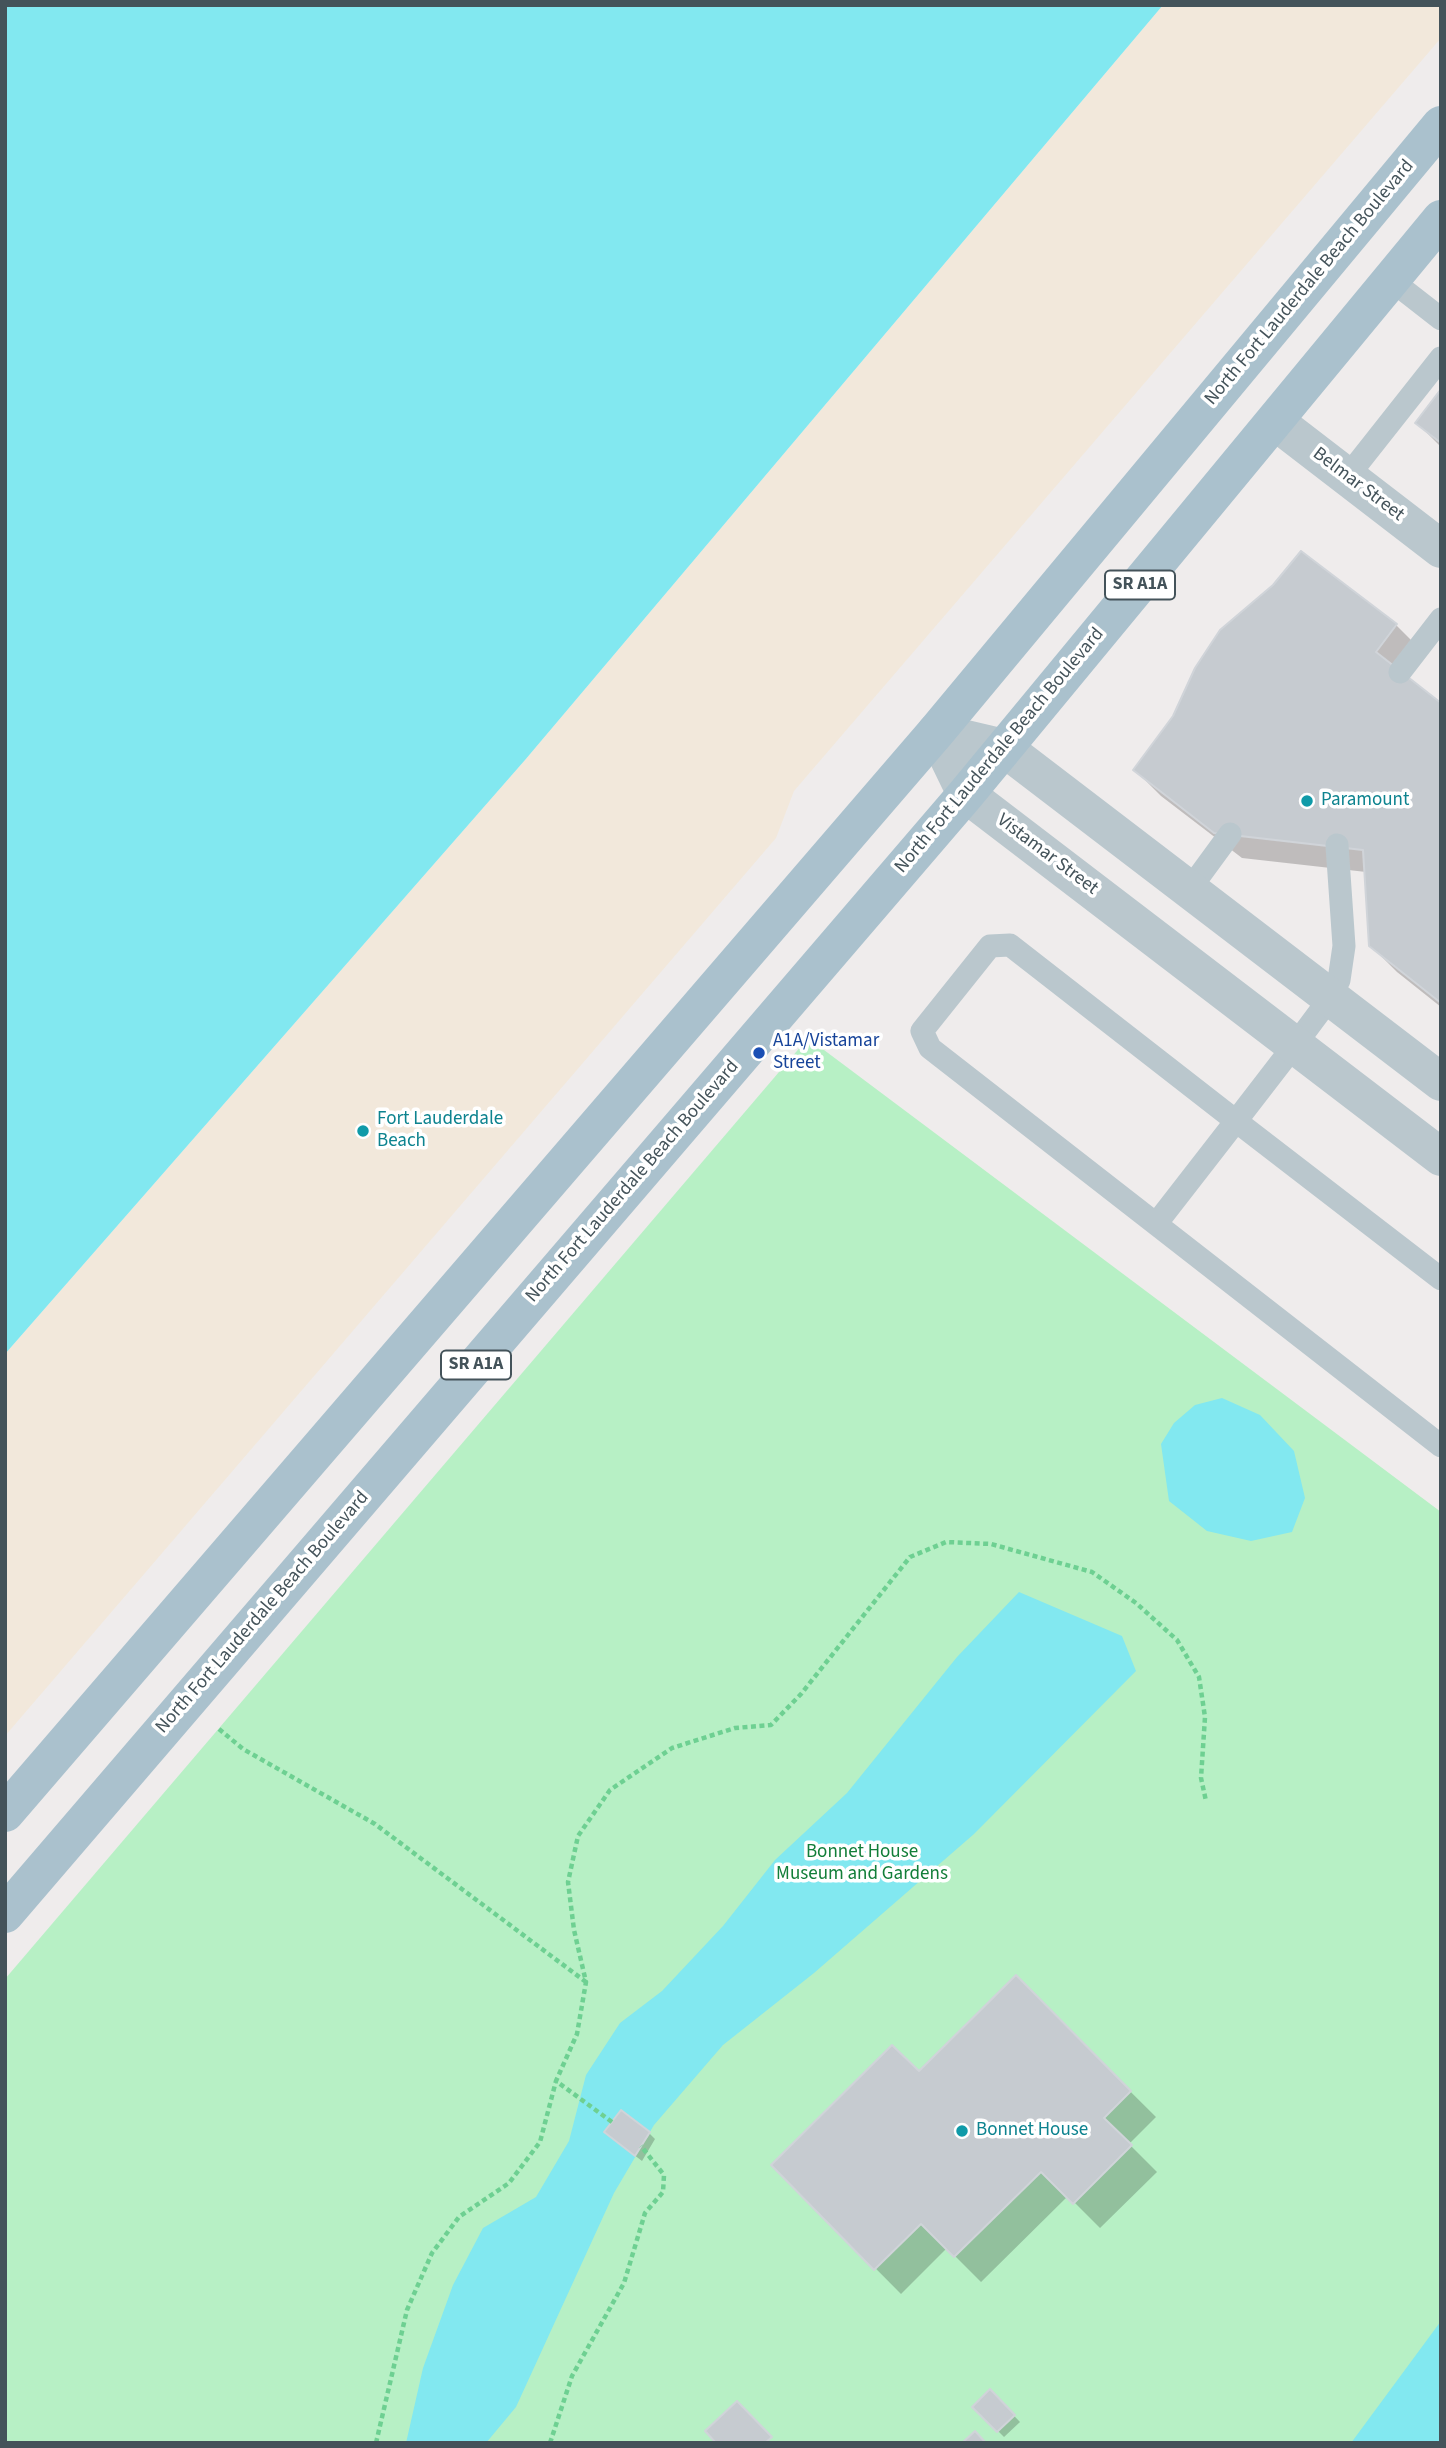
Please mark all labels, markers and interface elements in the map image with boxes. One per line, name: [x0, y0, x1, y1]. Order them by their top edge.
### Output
street label: North Fort Lauderdale Beach Boulevard: [1200, 156, 1420, 410]
street label: Belmar Street: [1308, 443, 1408, 527]
road number: SR A1A: [1105, 570, 1175, 600]
street label: North Fort Lauderdale Beach Boulevard: [890, 624, 1110, 878]
place label: Paramount: [1321, 790, 1409, 812]
marker: Paramount: [1299, 793, 1315, 809]
street label: Vistamar Street: [992, 809, 1102, 901]
place label: A1A/Vistamar Street: [773, 1031, 879, 1075]
marker: A1A/Vistamar Street: [751, 1045, 767, 1061]
street label: North Fort Lauderdale Beach Boulevard: [522, 1056, 744, 1308]
place label: Fort Lauderdale Beach: [377, 1109, 503, 1153]
marker: Fort Lauderdale Beach: [355, 1123, 371, 1139]
road number: SR A1A: [441, 1350, 511, 1380]
street label: North Fort Lauderdale Beach Boulevard: [152, 1487, 374, 1739]
park label: Bonnet House Museum and Gardens: [776, 1842, 948, 1886]
place label: Bonnet House: [976, 2120, 1088, 2142]
marker: Bonnet House: [954, 2123, 970, 2139]

